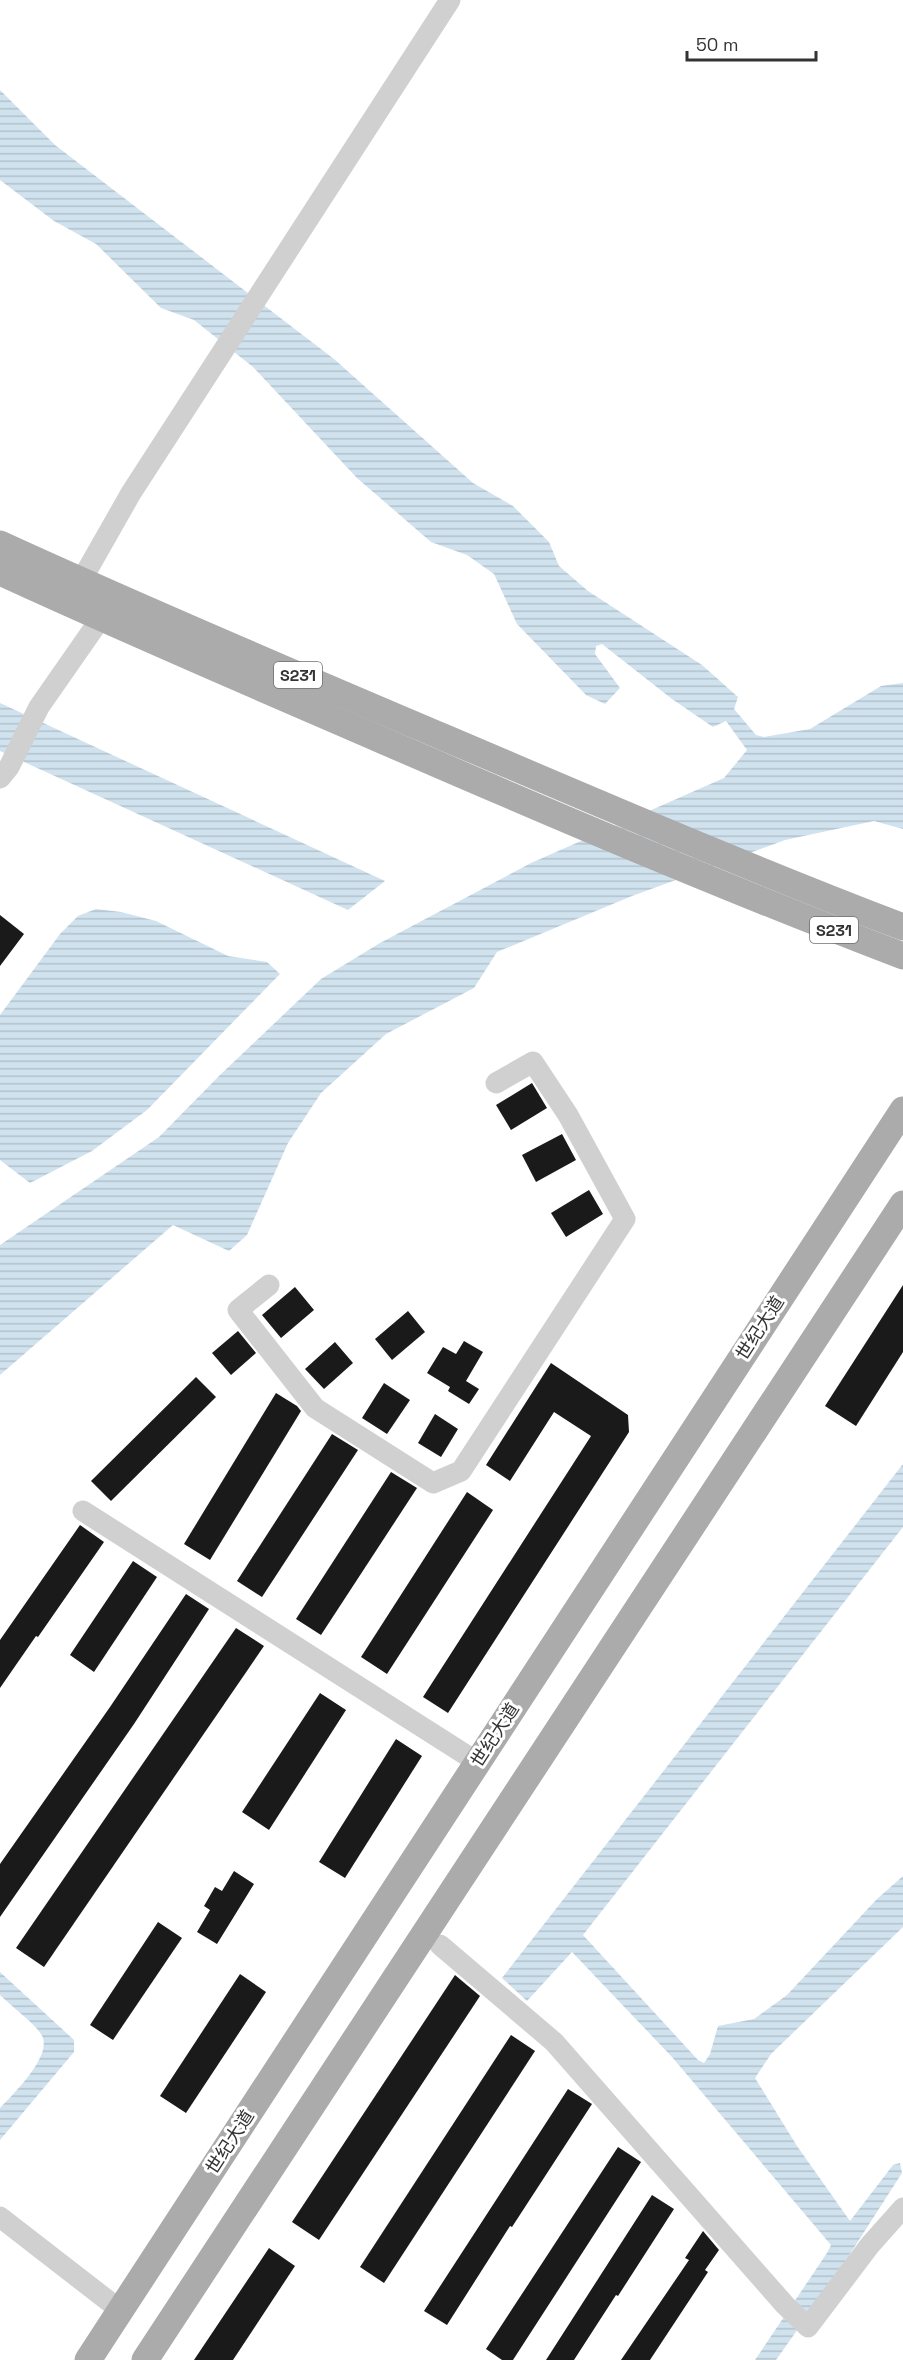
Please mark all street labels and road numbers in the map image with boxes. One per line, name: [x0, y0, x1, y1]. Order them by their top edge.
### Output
road number: S231: [274, 662, 322, 688]
road number: S231: [810, 917, 858, 943]
street label: 世纪大道: [730, 1291, 789, 1364]
street label: 世纪大道: [465, 1698, 524, 1771]
street label: 世纪大道: [200, 2105, 259, 2178]

